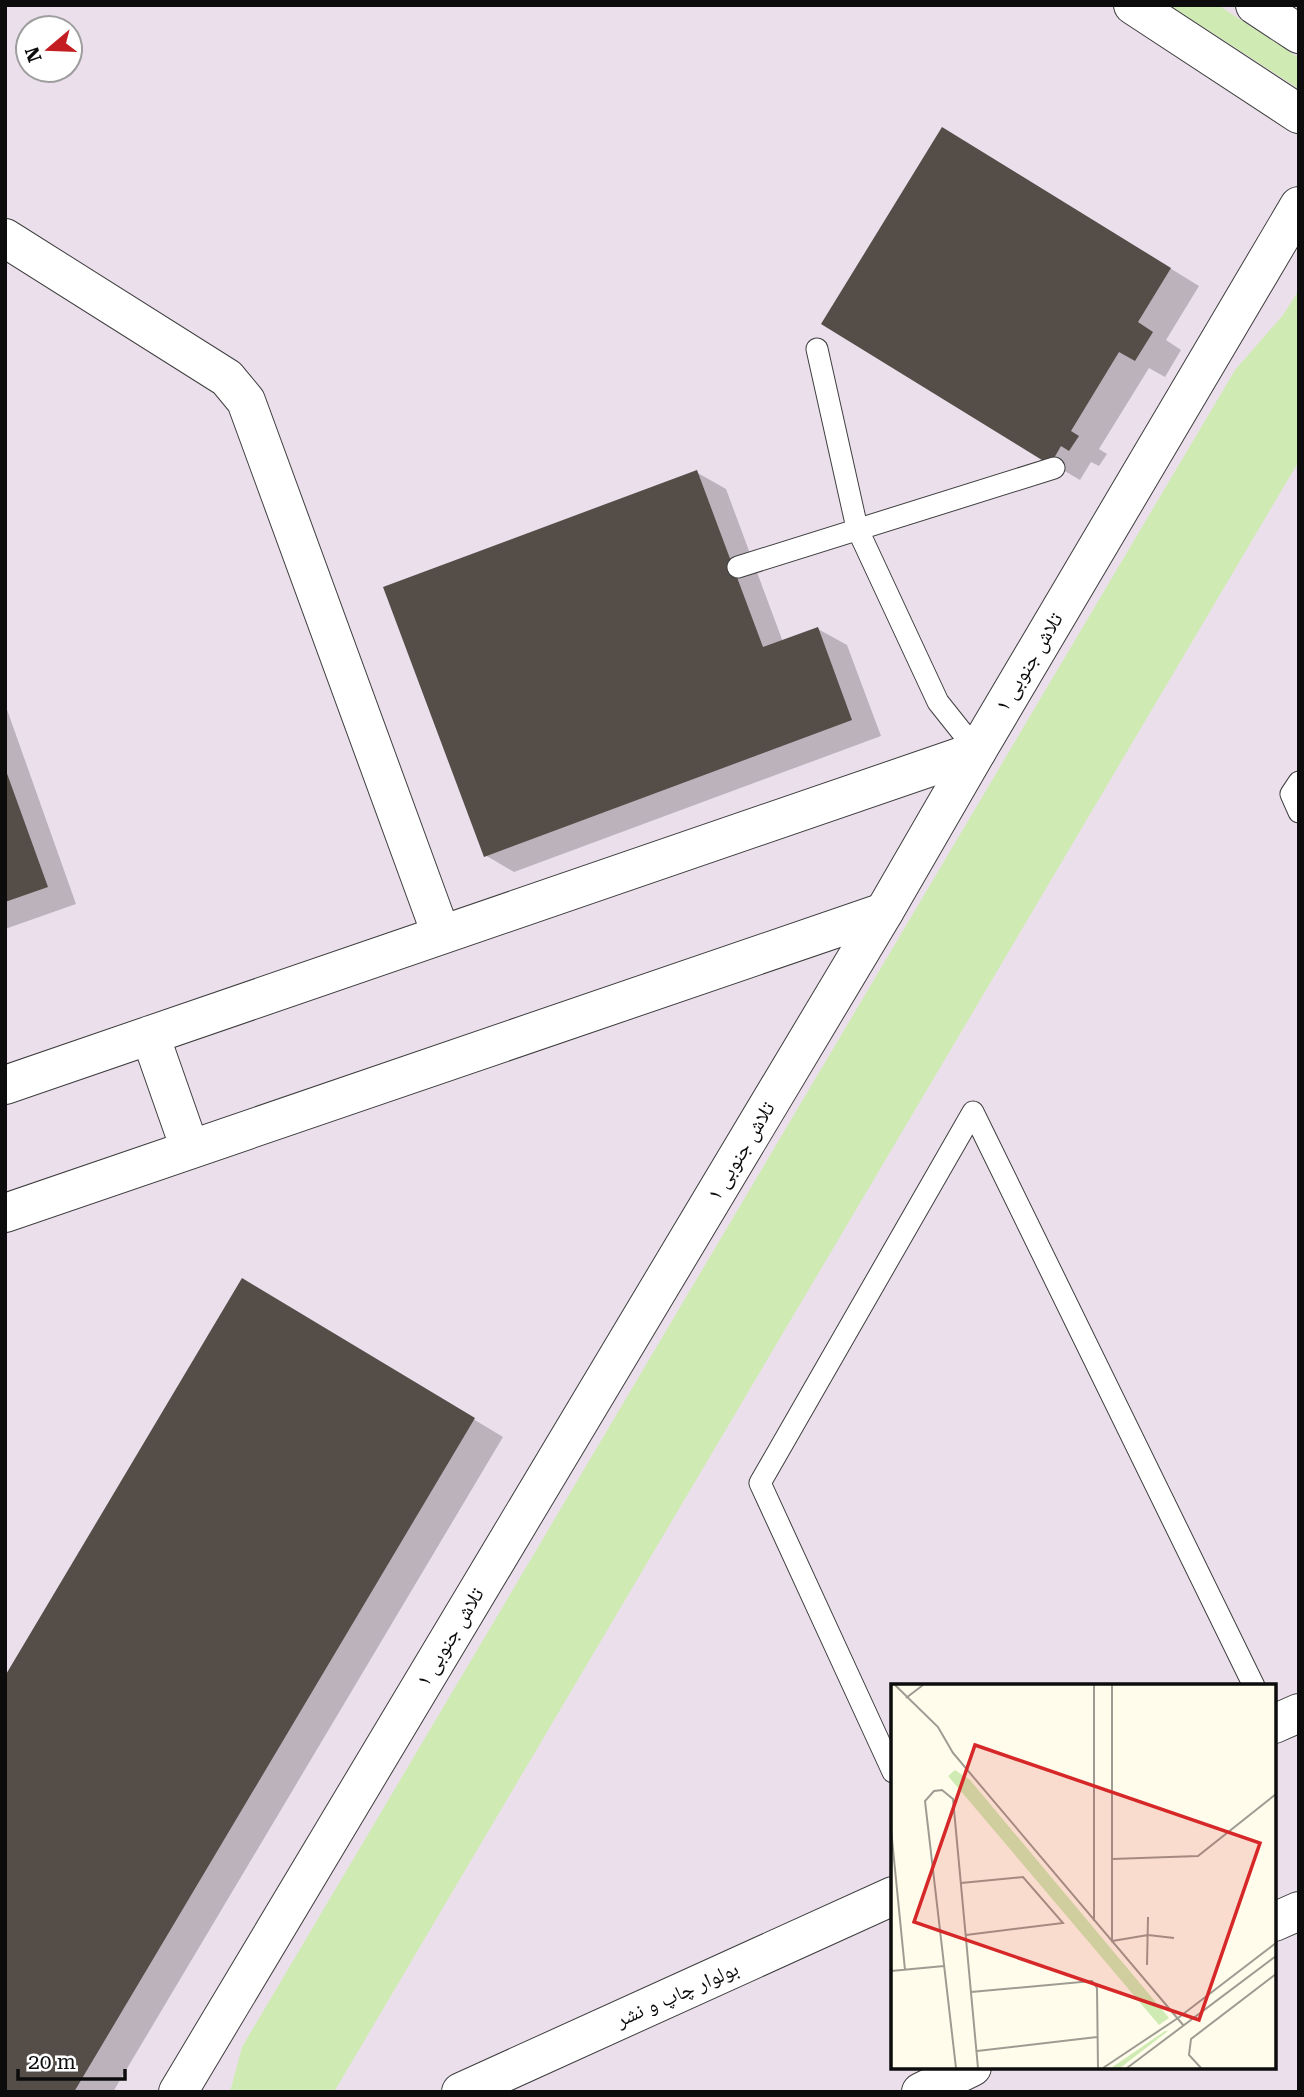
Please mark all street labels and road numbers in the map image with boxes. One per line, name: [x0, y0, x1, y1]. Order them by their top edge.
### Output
street label: تلاش جنوبی ۱: [990, 608, 1069, 716]
street label: تلاش جنوبی ۱: [702, 1097, 781, 1205]
street label: تلاش جنوبی ۱: [411, 1583, 490, 1691]
street label: بولوار چاپ و نشر: [611, 1956, 742, 2032]

